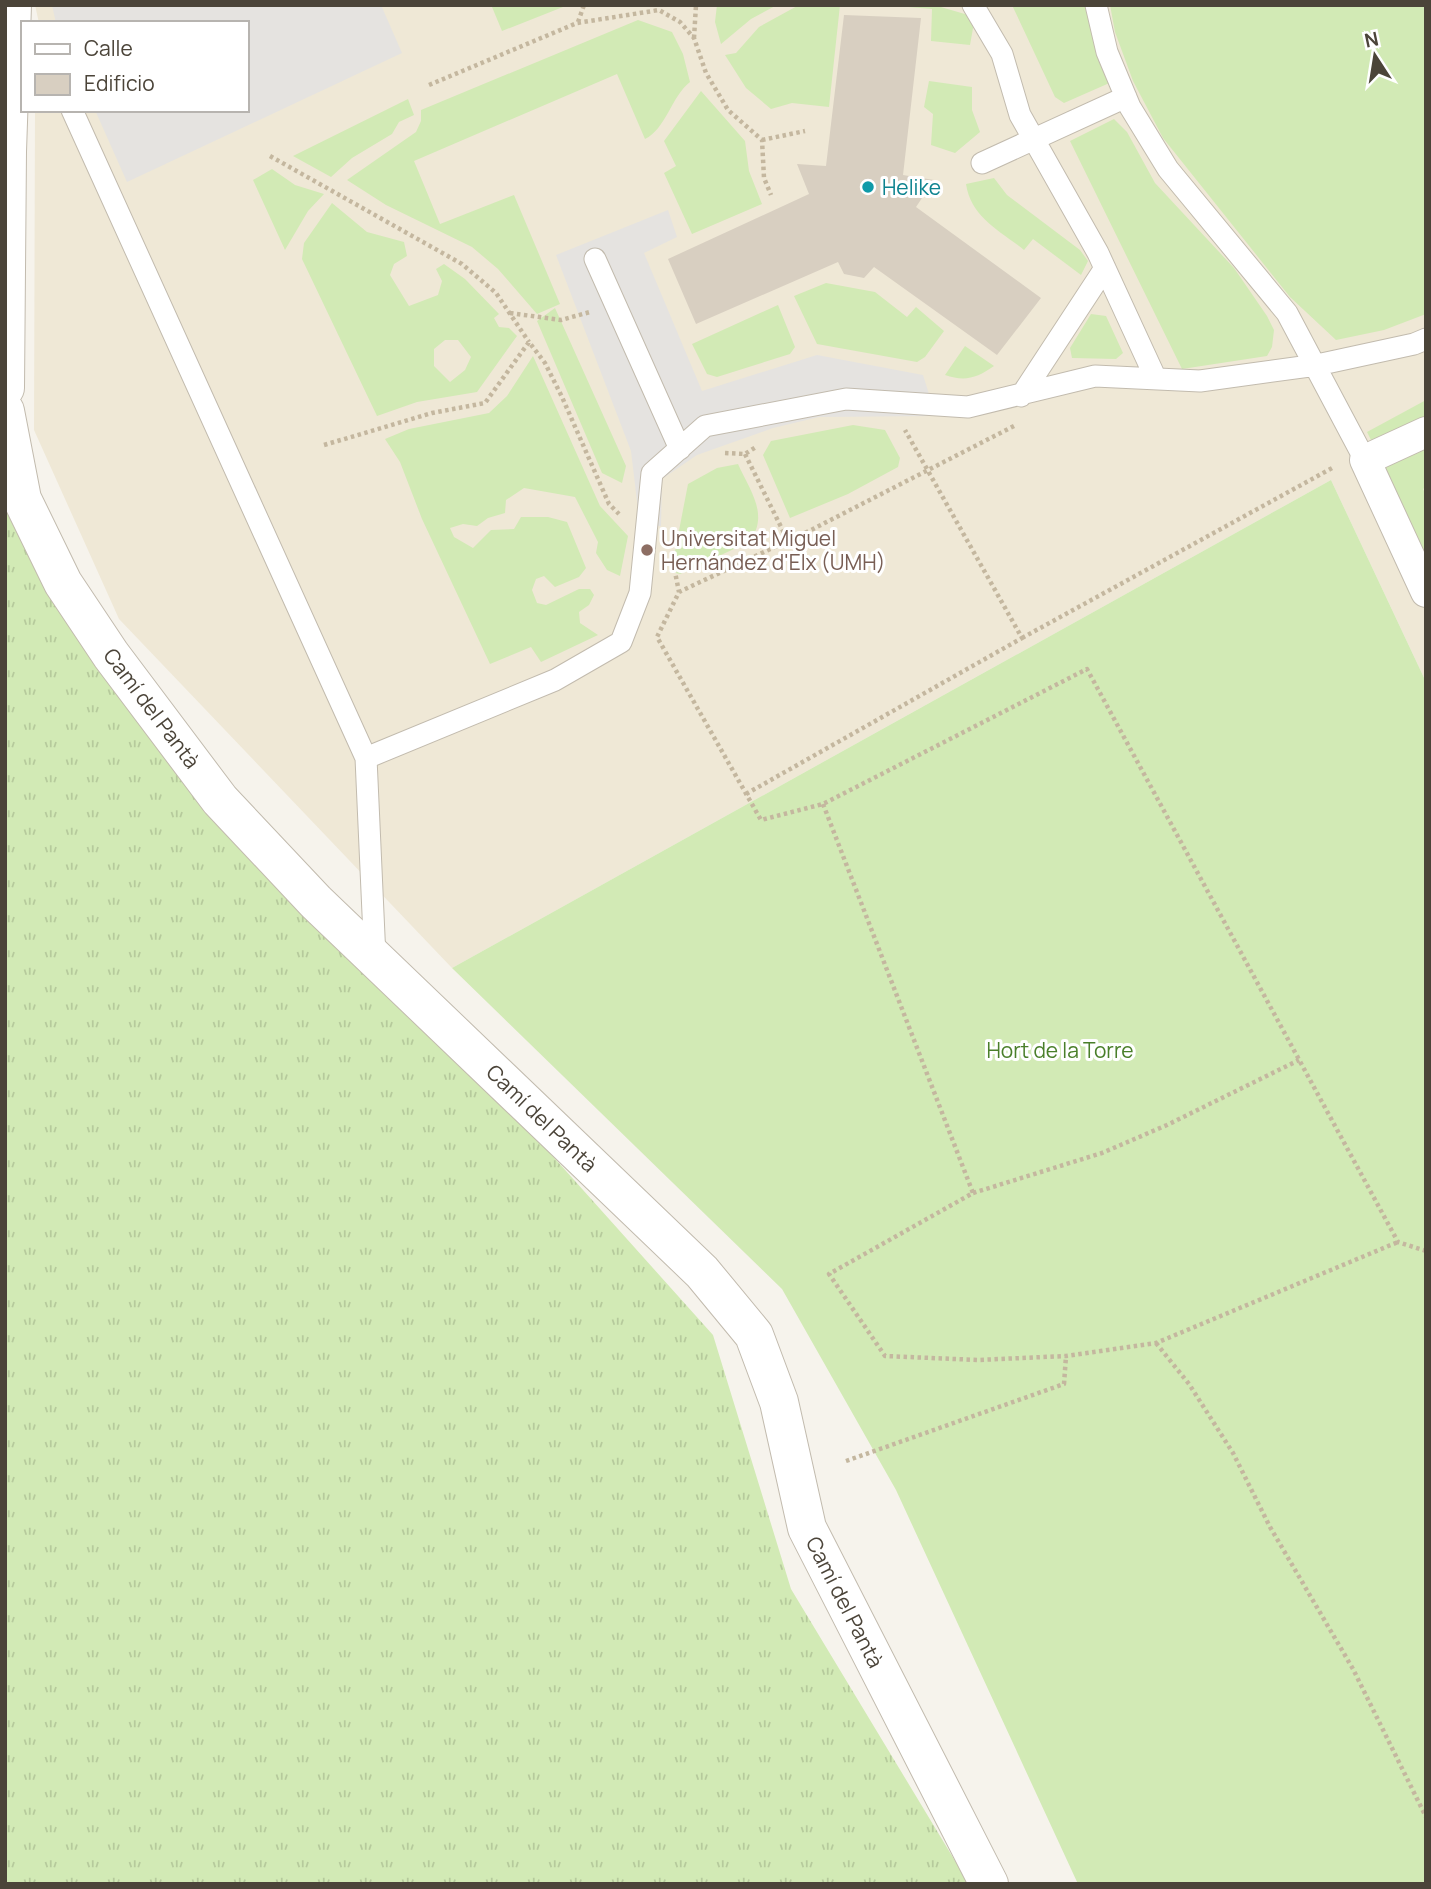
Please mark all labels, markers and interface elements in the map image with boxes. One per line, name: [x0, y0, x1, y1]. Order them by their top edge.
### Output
legend: [21, 21, 248, 112]
north arrow: [1340, 21, 1410, 91]
text: N: [1362, 25, 1381, 54]
text: Calle: [84, 34, 133, 62]
text: Edificio: [84, 69, 155, 97]
place label: Helike: [882, 173, 941, 201]
marker: Helike: [860, 179, 876, 195]
place label: Universitat Miguel Hernández d'Elx (UMH): [661, 524, 886, 576]
marker: Universitat Miguel Hernández d'Elx (UMH): [639, 542, 655, 558]
street label: Camí del Pantà: [98, 642, 206, 774]
park label: Hort de la Torre: [986, 1036, 1134, 1064]
street label: Camí del Pantà: [481, 1058, 603, 1178]
street label: Camí del Pantà: [800, 1532, 890, 1672]

